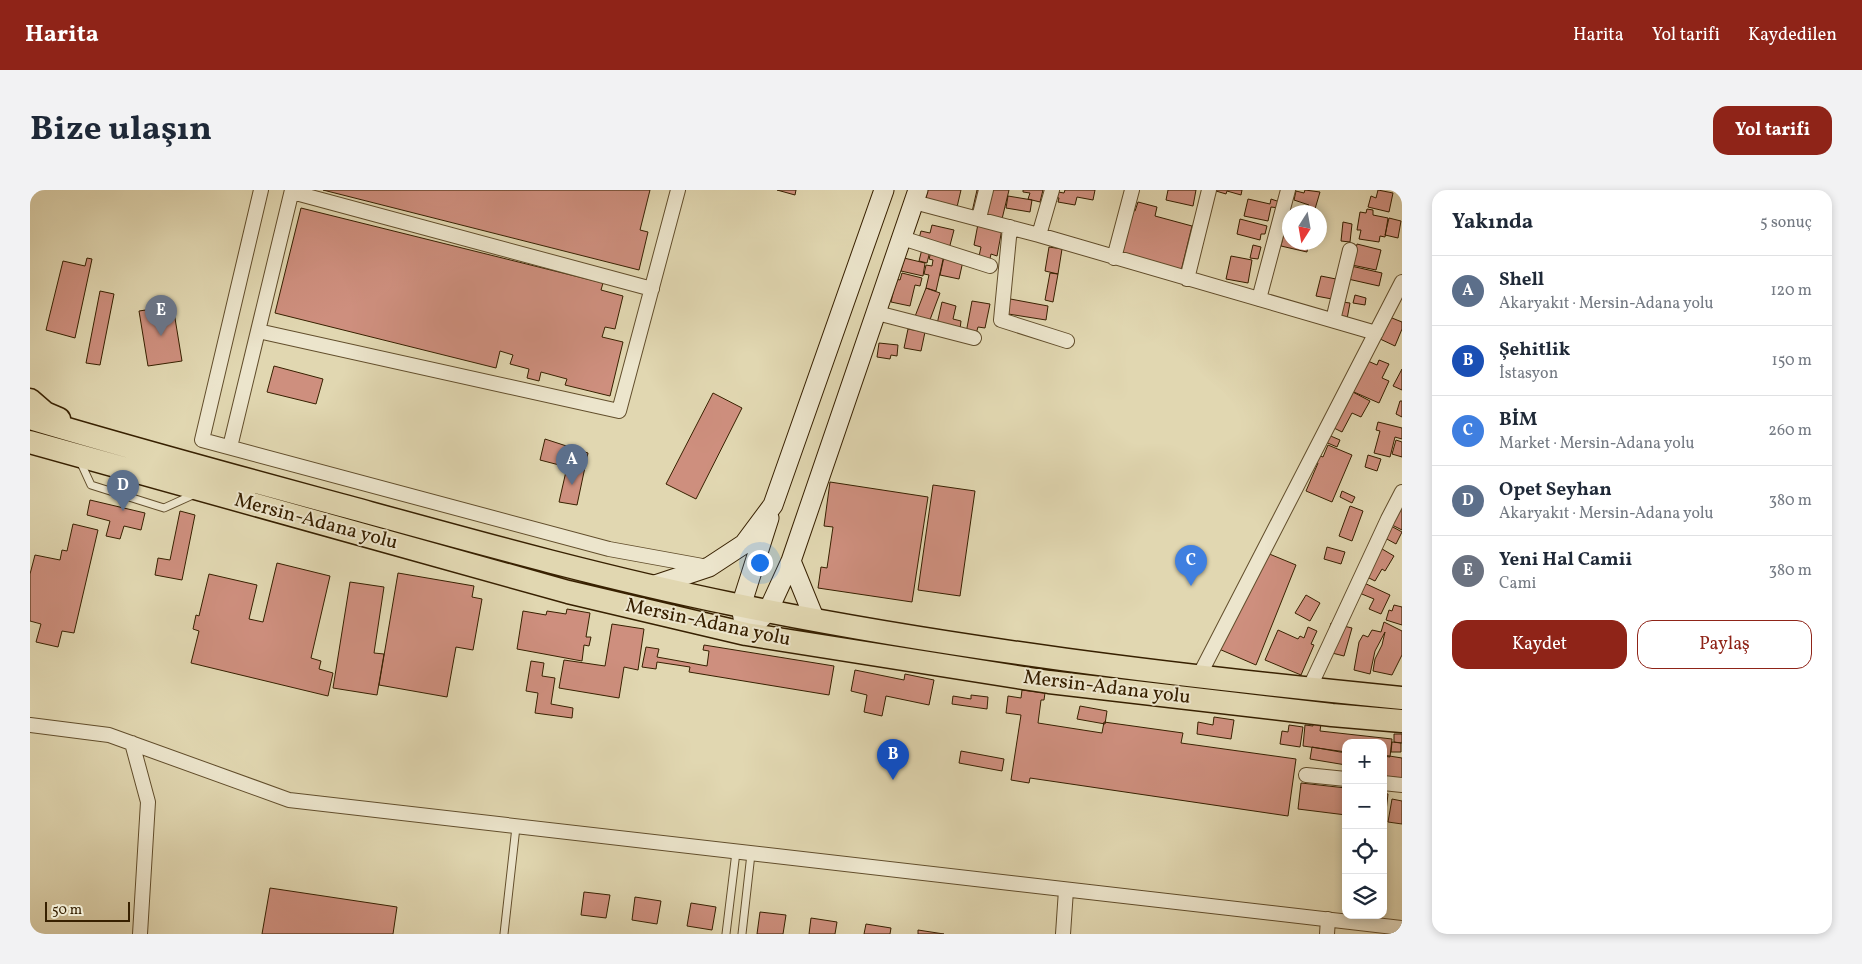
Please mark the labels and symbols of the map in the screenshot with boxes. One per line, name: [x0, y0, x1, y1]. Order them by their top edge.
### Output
north arrow: [1282, 205, 1327, 250]
pin: E: [145, 295, 177, 336]
pin: A: [556, 444, 588, 485]
pin: D: [107, 470, 139, 511]
street label: Mersin-Adana yolu: [231, 487, 401, 557]
pin: C: [1175, 545, 1207, 586]
your location: [747, 550, 773, 576]
street label: Mersin-Adana yolu: [623, 592, 793, 654]
street label: Mersin-Adana yolu: [1022, 664, 1192, 712]
pin: B: [877, 739, 909, 780]
scale bar: [45, 899, 130, 922]

